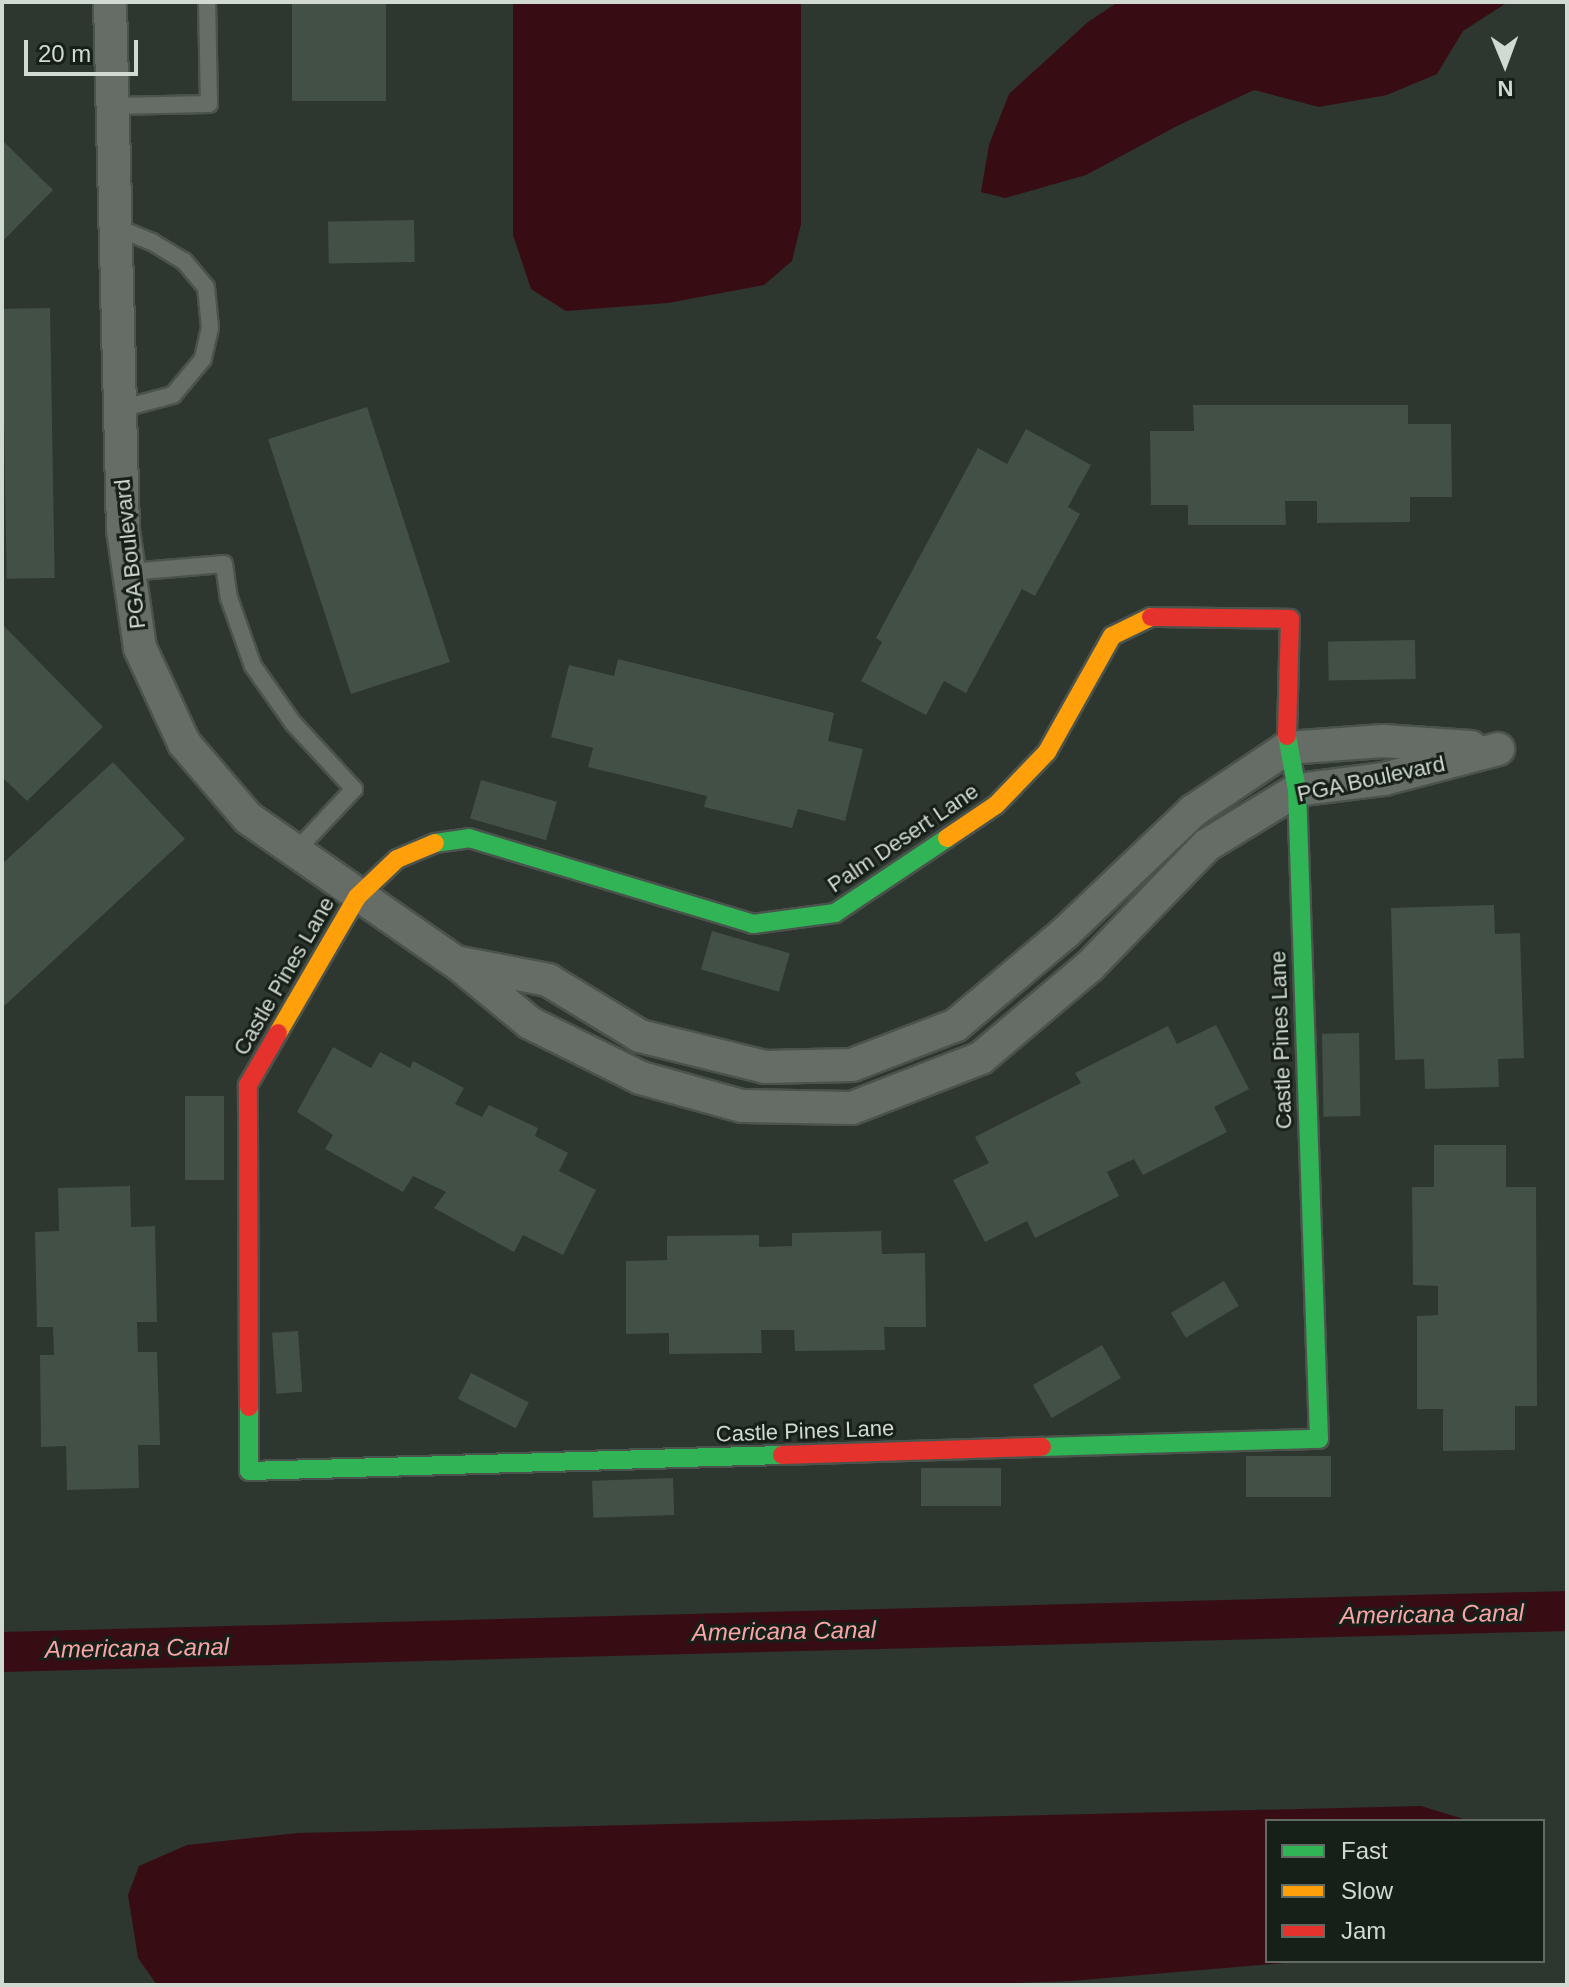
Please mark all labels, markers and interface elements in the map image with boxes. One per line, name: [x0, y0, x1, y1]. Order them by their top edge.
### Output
scale bar: [28, 24, 142, 74]
north arrow: [1465, 24, 1545, 104]
text: 20 m: [38, 40, 91, 67]
text: N: [1497, 76, 1514, 101]
street label: PGA Boulevard: [109, 477, 151, 631]
street label: PGA Boulevard: [1294, 750, 1448, 808]
street label: Palm Desert Lane: [823, 778, 983, 898]
street label: Castle Pines Lane: [228, 892, 340, 1060]
street label: Castle Pines Lane: [1265, 950, 1297, 1130]
street label: Castle Pines Lane: [715, 1415, 895, 1447]
water label: Americana Canal: [1340, 1598, 1524, 1630]
water label: Americana Canal: [692, 1615, 876, 1647]
water label: Americana Canal: [45, 1632, 229, 1664]
legend: [1265, 1819, 1545, 1963]
text: Fast: [1341, 1837, 1388, 1864]
text: Slow: [1341, 1877, 1393, 1904]
text: Jam: [1341, 1917, 1386, 1944]

